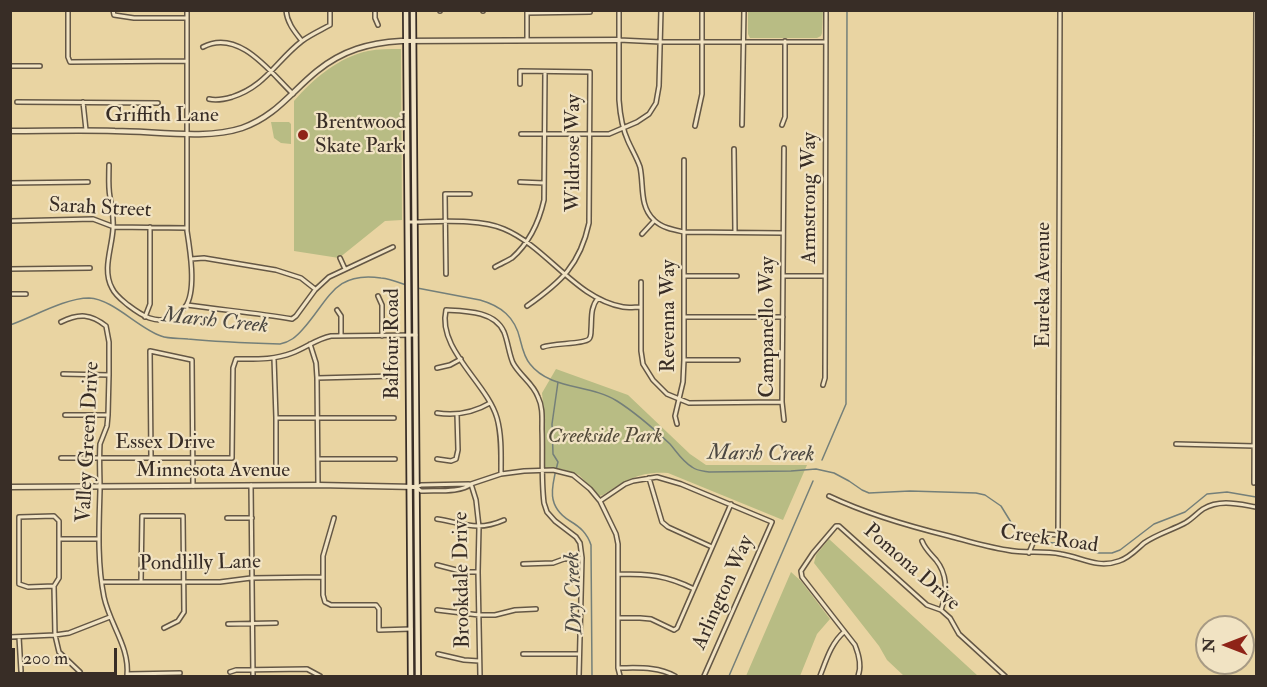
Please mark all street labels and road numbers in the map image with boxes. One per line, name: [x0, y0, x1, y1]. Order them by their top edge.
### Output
street label: Wildrose Way: [561, 94, 587, 212]
street label: Griffith Lane: [105, 103, 219, 129]
street label: Armstrong Way: [797, 132, 823, 264]
street label: Sarah Street: [48, 194, 152, 224]
street label: Eureka Avenue: [1031, 222, 1057, 348]
street label: Campanello Way: [755, 256, 781, 398]
street label: Revenna Way: [656, 259, 682, 373]
street label: Balfour Road: [380, 288, 406, 400]
street label: Valley Green Drive: [72, 361, 106, 523]
street label: Essex Drive: [115, 430, 215, 456]
street label: Minnesota Avenue: [136, 458, 290, 484]
street label: Brookdale Drive: [449, 511, 477, 649]
street label: Pomona Drive: [857, 519, 965, 617]
street label: Creek Road: [998, 521, 1100, 559]
street label: Arlington Way: [688, 532, 760, 654]
street label: Pondlilly Lane: [139, 550, 261, 578]

